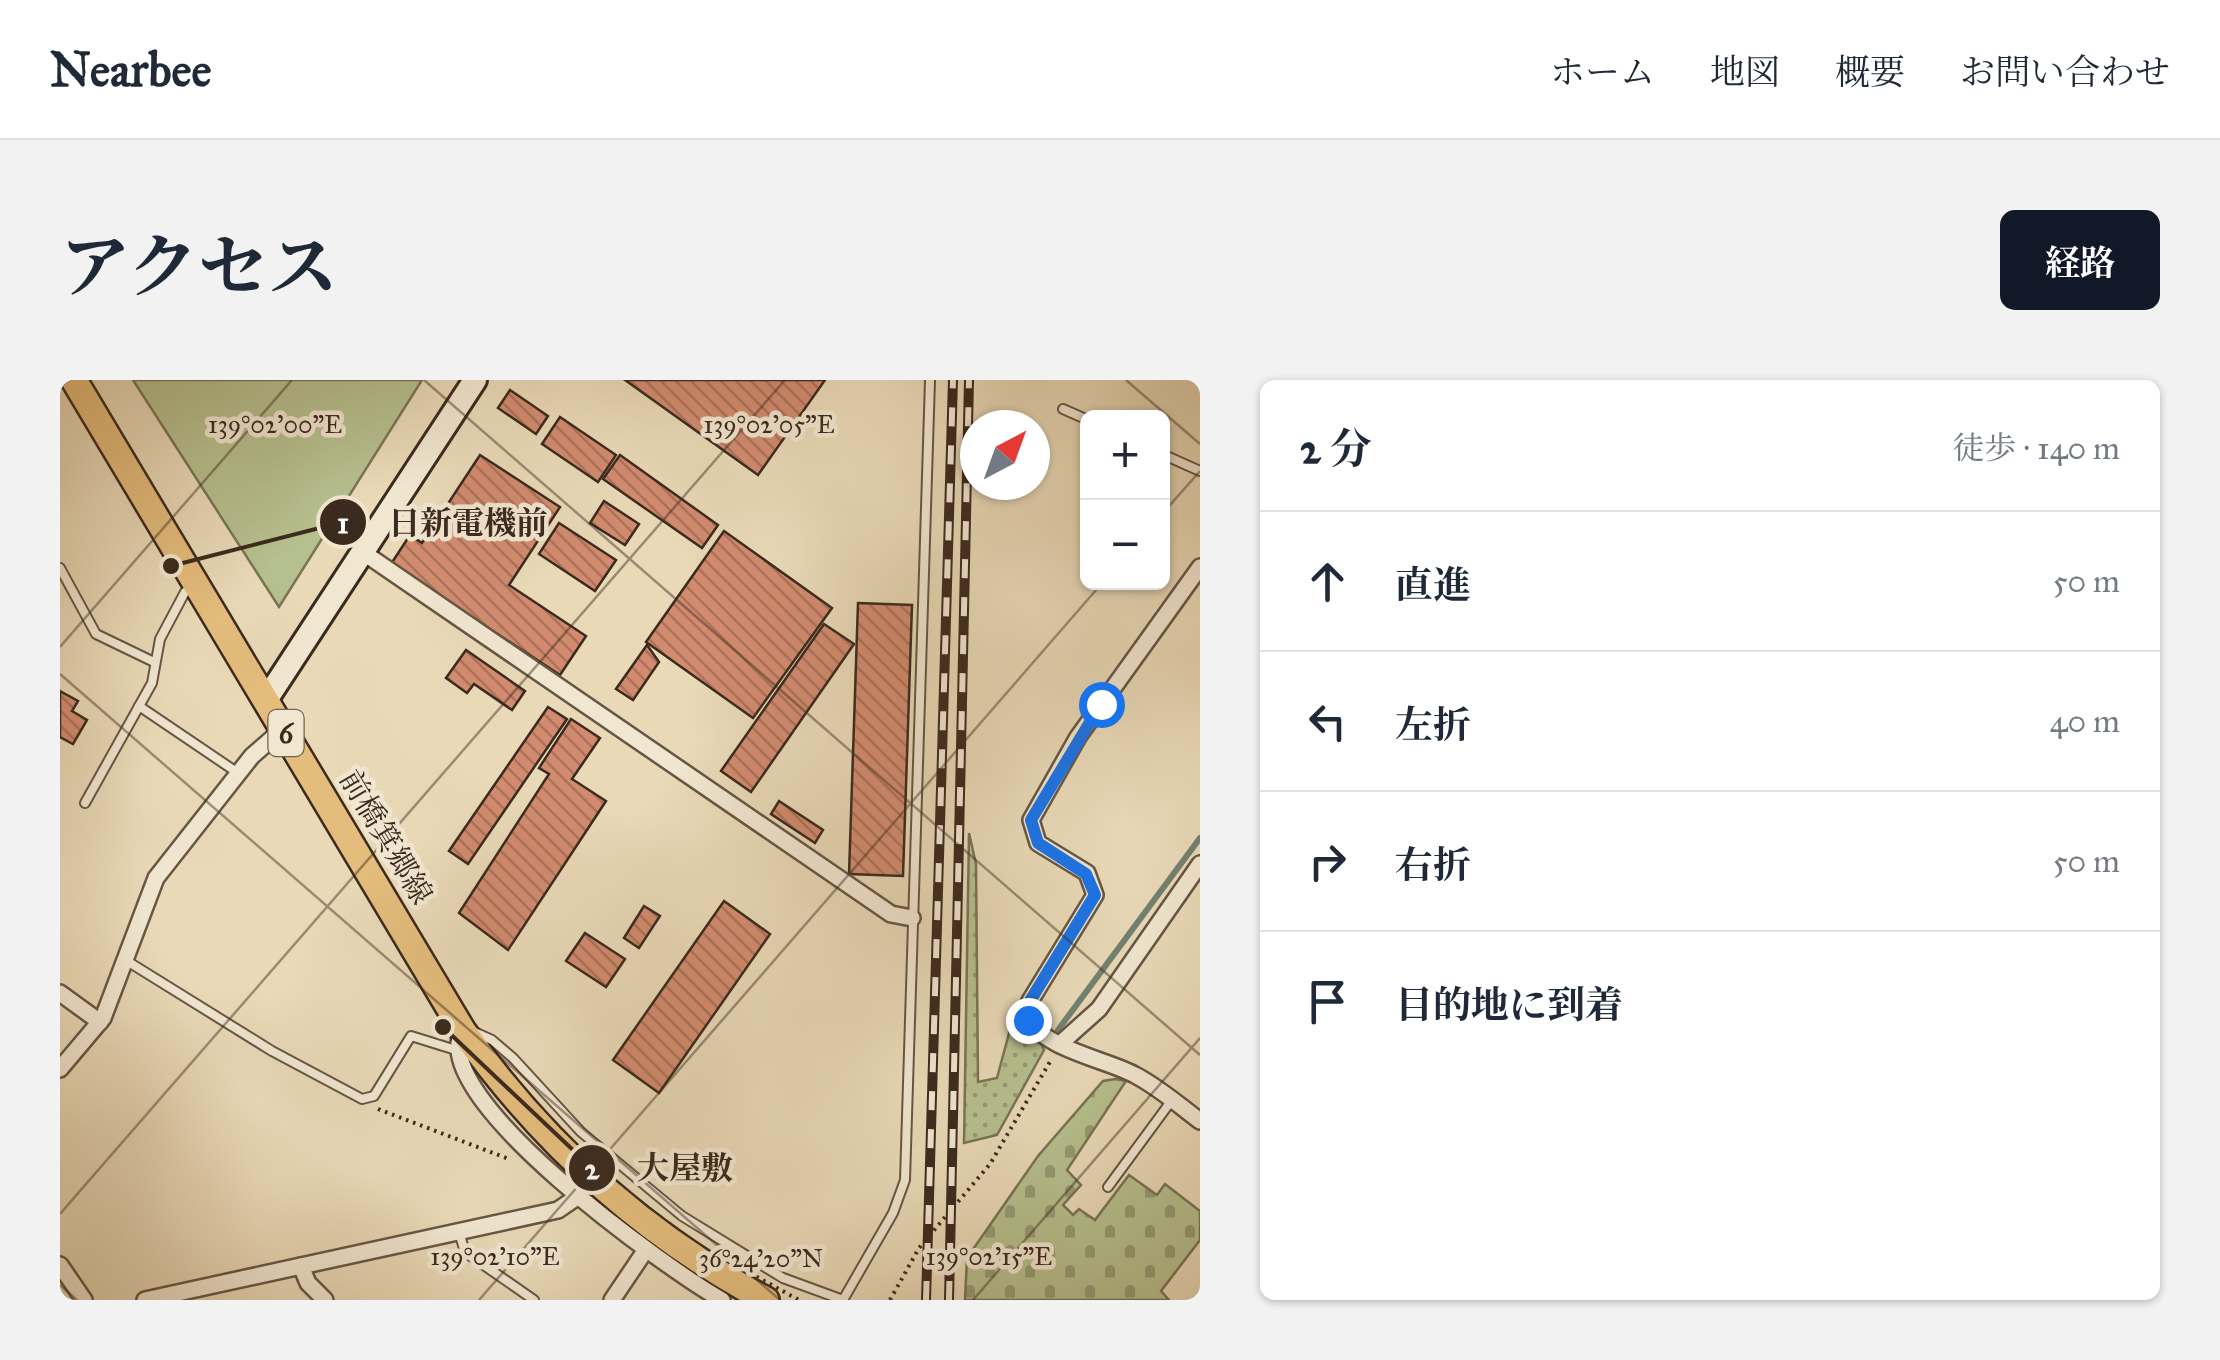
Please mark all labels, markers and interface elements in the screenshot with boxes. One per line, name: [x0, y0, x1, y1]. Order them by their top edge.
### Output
text: Nearbee: [50, 40, 211, 99]
text: ホーム: [1550, 51, 1655, 94]
text: 地図: [1710, 51, 1780, 94]
text: 概要: [1835, 51, 1905, 94]
text: お問い合わせ: [1960, 51, 2170, 94]
button: 経路: [2000, 210, 2160, 310]
text: アクセス: [60, 225, 338, 310]
text: 139°02'00"E: [208, 409, 342, 440]
text: 139°02'05"E: [703, 409, 835, 440]
north arrow: [960, 410, 1050, 500]
map controls: [1080, 410, 1170, 590]
button: +: [1080, 410, 1170, 500]
text: 2 分: [1300, 423, 1372, 475]
text: 徒歩 · 140 m: [1952, 429, 2120, 468]
callout: 日新電機前: [318, 491, 568, 553]
button: −: [1080, 500, 1170, 590]
text: 日新電機前: [388, 504, 548, 543]
text: 1: [337, 505, 349, 541]
icon: ahead: [1300, 554, 1355, 609]
text: 直進: [1395, 562, 1471, 608]
text: 50 m: [2053, 562, 2120, 601]
route start: [1079, 682, 1125, 728]
icon: left: [1300, 694, 1355, 749]
text: 左折: [1395, 702, 1471, 748]
text: 40 m: [2050, 702, 2120, 741]
road number: 6: [268, 710, 304, 756]
street label: 前橋箕郷線: [332, 763, 440, 911]
icon: right: [1300, 834, 1355, 889]
text: 右折: [1395, 842, 1471, 888]
text: 50 m: [2053, 842, 2120, 881]
icon: arrive: [1300, 974, 1355, 1029]
text: 目的地に到着: [1395, 982, 1623, 1028]
route end: [1006, 998, 1052, 1044]
callout: 大屋敷: [567, 1137, 753, 1199]
text: 大屋敷: [637, 1149, 733, 1188]
text: 2: [585, 1151, 601, 1187]
text: 139°02'10"E: [430, 1241, 560, 1272]
text: 139°02'15"E: [926, 1241, 1052, 1272]
text: 36°24'20"N: [699, 1243, 823, 1274]

